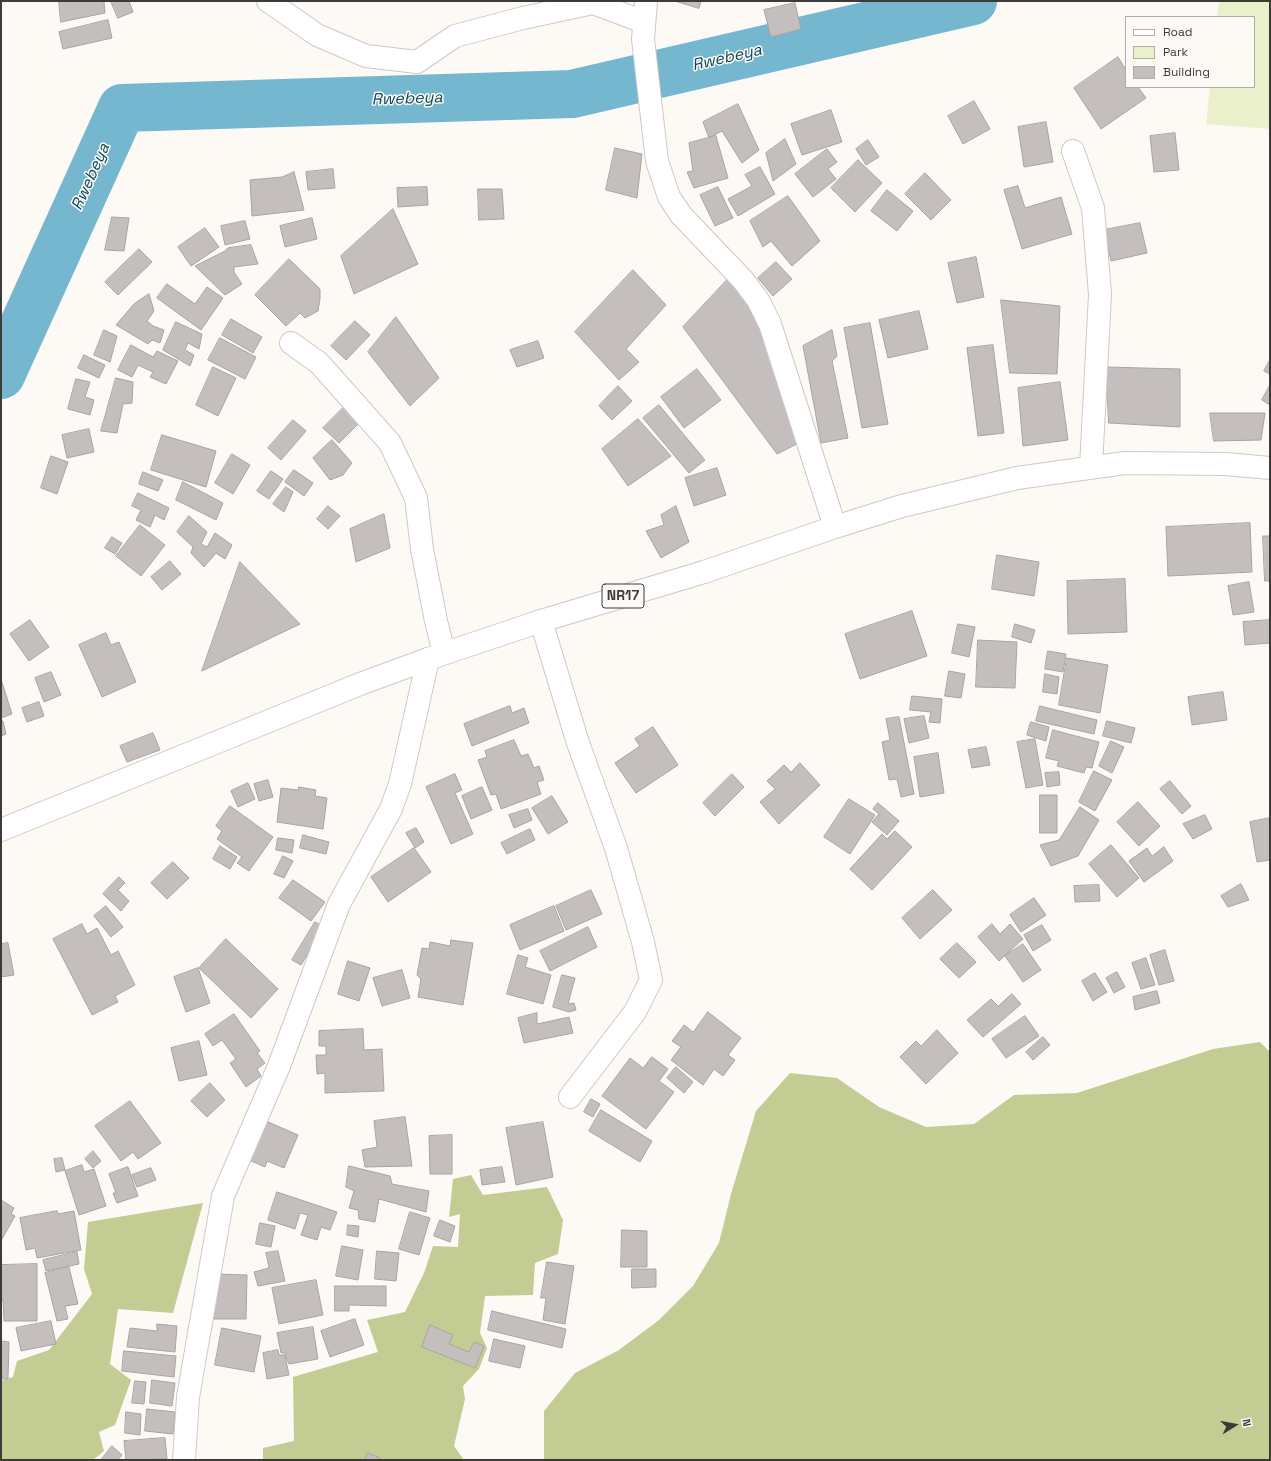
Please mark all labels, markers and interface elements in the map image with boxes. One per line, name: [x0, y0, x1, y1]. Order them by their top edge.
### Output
legend: [1125, 16, 1255, 88]
text: Road: [1163, 24, 1192, 40]
water label: Rwebeya: [690, 41, 764, 75]
text: Park: [1163, 44, 1188, 60]
text: Building: [1163, 64, 1210, 80]
water label: Rwebeya: [371, 88, 443, 110]
water label: Rwebeya: [68, 141, 114, 213]
road number: NR17: [602, 584, 644, 608]
north arrow: [1215, 1405, 1255, 1445]
text: N: [1239, 1418, 1254, 1428]

